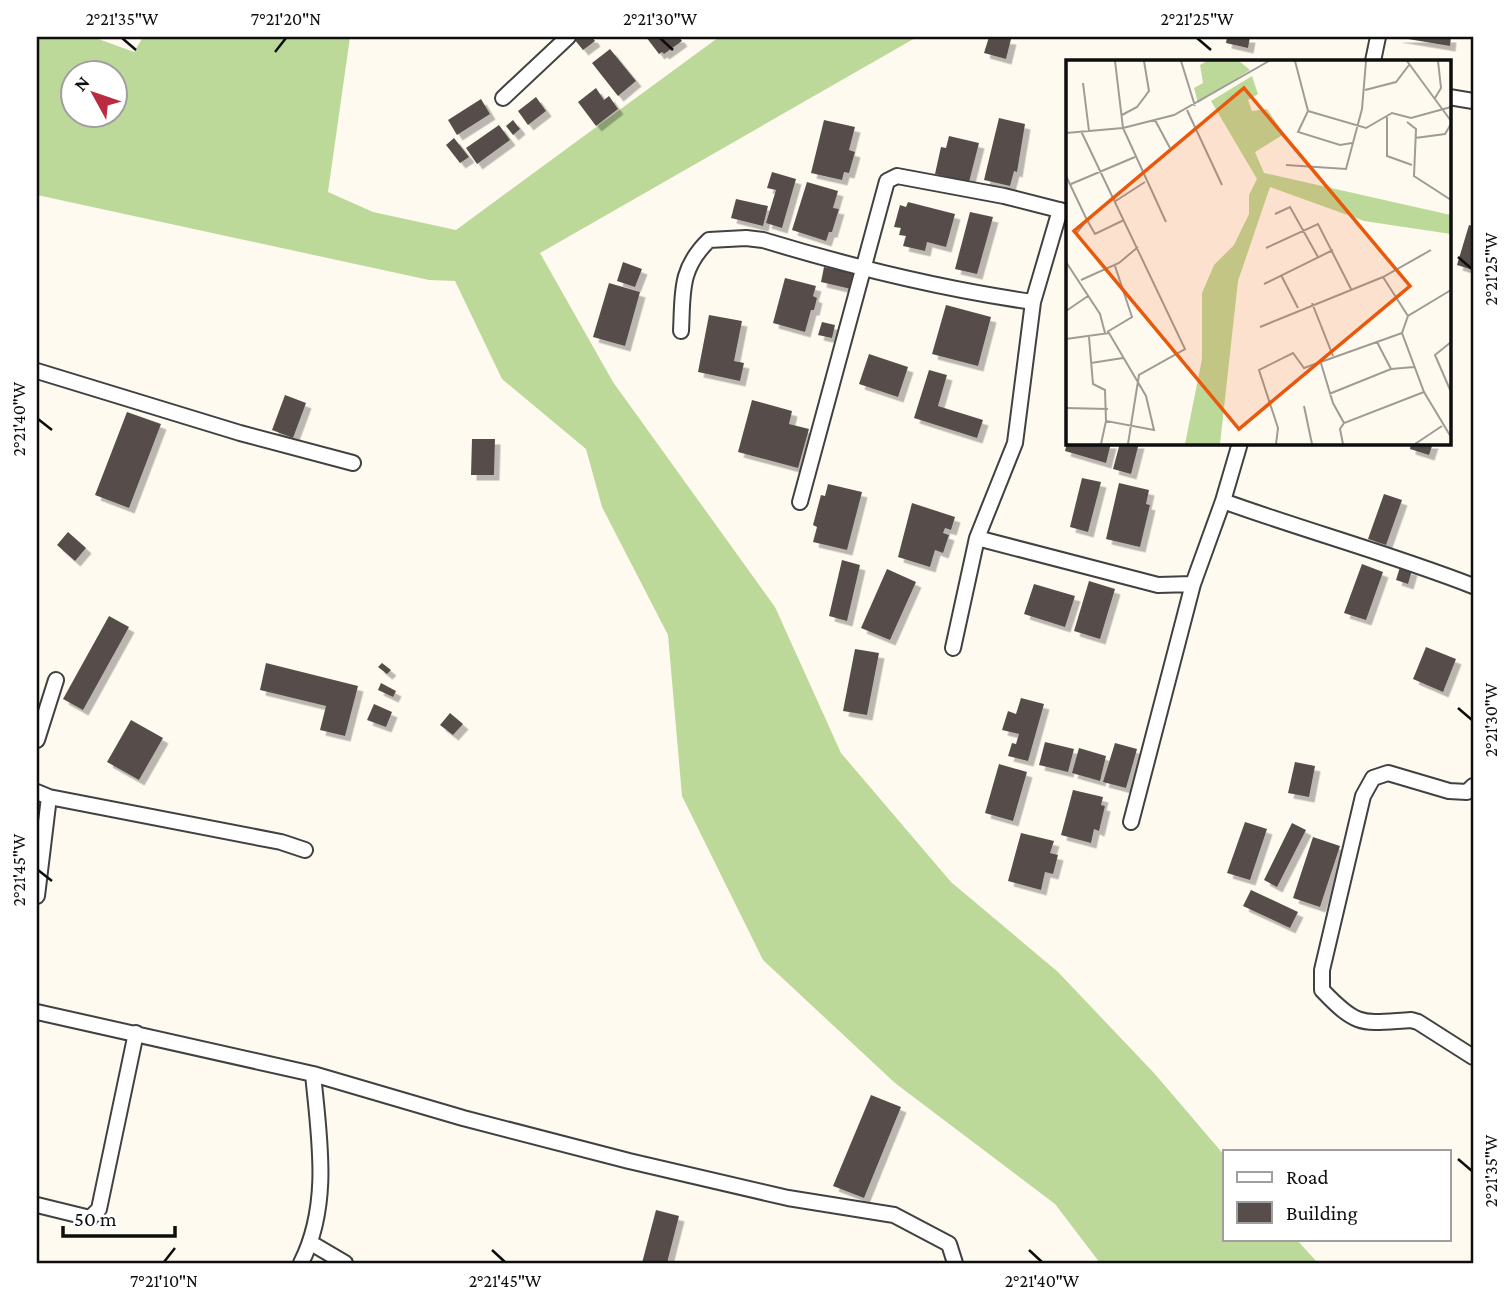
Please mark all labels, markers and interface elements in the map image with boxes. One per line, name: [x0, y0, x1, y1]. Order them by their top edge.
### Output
text: 2°21'35"W: [86, 9, 159, 29]
text: 7°21'20"N: [251, 9, 321, 29]
text: 2°21'30"W: [623, 9, 698, 29]
text: 2°21'25"W: [1160, 9, 1234, 29]
north arrow: [60, 60, 130, 130]
inset map: [1066, 60, 1450, 444]
text: N: [69, 72, 94, 95]
text: 2°21'25"W: [1481, 232, 1501, 306]
text: 2°21'40"W: [9, 381, 29, 456]
text: 2°21'30"W: [1481, 682, 1501, 757]
text: 2°21'45"W: [9, 833, 29, 906]
text: 2°21'35"W: [1481, 1134, 1501, 1207]
legend: [1223, 1150, 1450, 1240]
text: Road: [1286, 1165, 1329, 1189]
scale bar: [63, 1195, 175, 1239]
text: Building: [1286, 1201, 1358, 1225]
text: 50 m: [74, 1207, 117, 1231]
text: 7°21'10"N: [130, 1271, 198, 1291]
text: 2°21'45"W: [469, 1271, 542, 1291]
text: 2°21'40"W: [1005, 1271, 1080, 1291]

